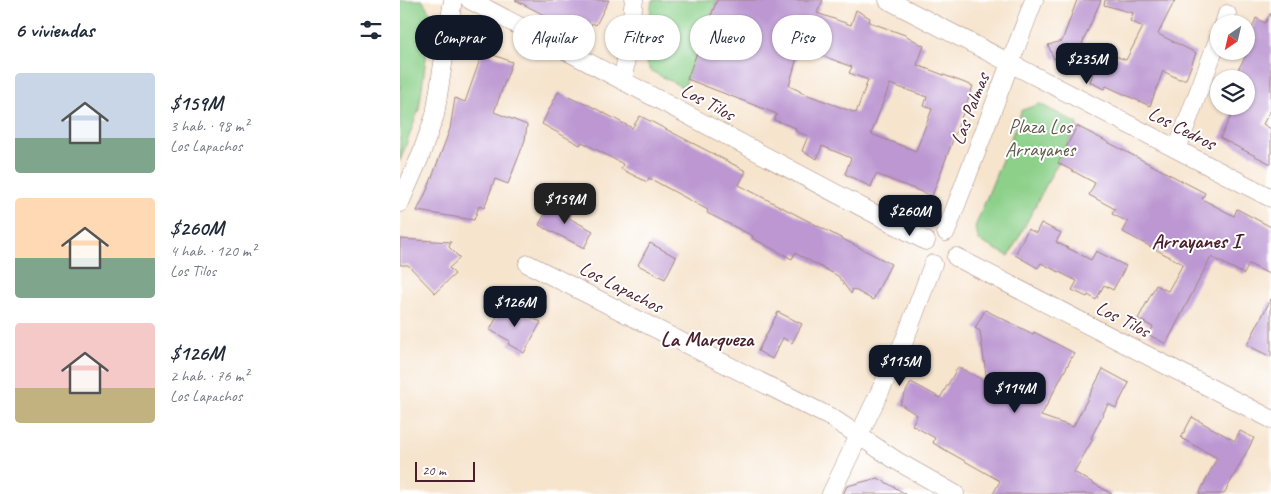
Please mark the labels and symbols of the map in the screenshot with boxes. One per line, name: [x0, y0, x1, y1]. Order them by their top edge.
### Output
north arrow: [1210, 15, 1255, 60]
pin: $235M: [1052, 42, 1122, 85]
street label: Las Palmas: [945, 68, 996, 148]
street label: Los Tilos: [677, 77, 741, 128]
street label: Los Cedros: [1144, 100, 1222, 157]
park label: Plaza Los Arrayanes: [1005, 114, 1077, 162]
pin: $159M: [530, 182, 600, 225]
pin: $260M: [875, 194, 945, 237]
district label: Arrayanes I: [1152, 228, 1245, 254]
street label: Los Lapachos: [575, 255, 669, 320]
pin: $126M: [480, 286, 550, 328]
street label: Los Tilos: [1092, 295, 1156, 344]
district label: La Marqueza: [661, 326, 755, 352]
pin: $115M: [865, 344, 935, 387]
pin: $114M: [980, 372, 1050, 414]
scale bar: [415, 459, 475, 482]

